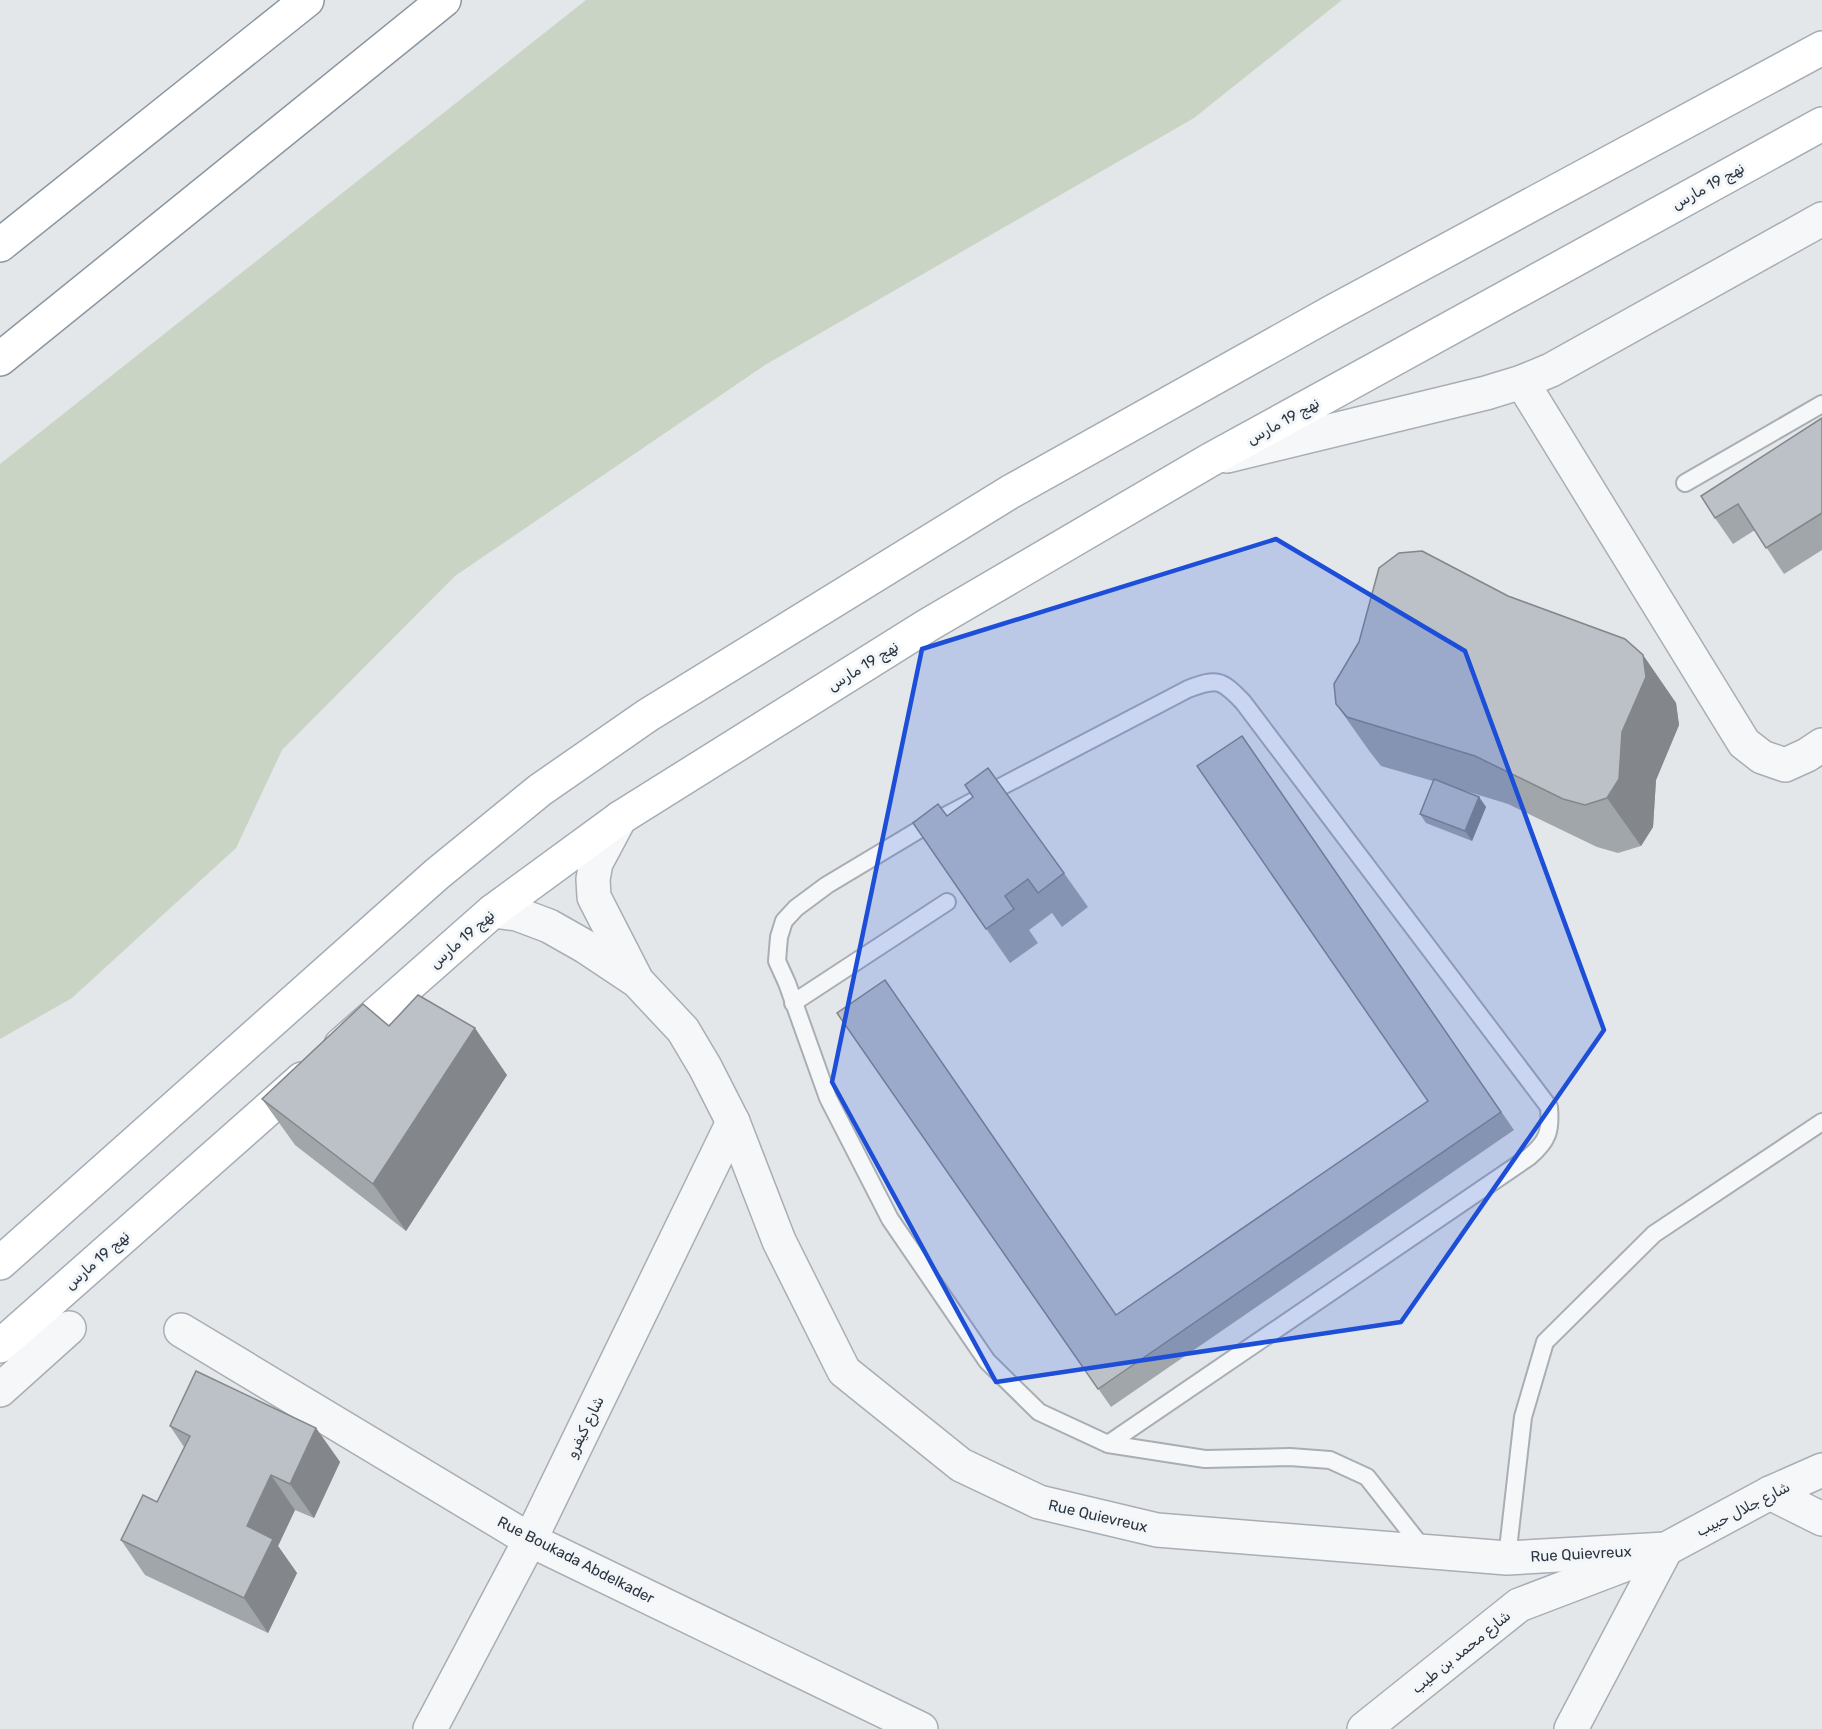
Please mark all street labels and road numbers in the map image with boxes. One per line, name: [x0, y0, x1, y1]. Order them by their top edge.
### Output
street label: نهج 19 مارس: [1668, 159, 1748, 215]
street label: نهج 19 مارس: [1243, 394, 1323, 450]
street label: نهج 19 مارس: [824, 637, 903, 697]
street label: نهج 19 مارس: [426, 906, 500, 974]
street label: نهج 19 مارس: [61, 1227, 135, 1295]
street label: شارع كيفرو: [562, 1393, 609, 1462]
street label: شارع جلال حبيب: [1693, 1478, 1794, 1542]
street label: Rue Quievreux: [1047, 1496, 1149, 1536]
street label: Rue Boukada Abdelkader: [494, 1513, 658, 1608]
street label: Rue Quievreux: [1530, 1542, 1632, 1566]
street label: شارع محمد بن طيب: [1408, 1607, 1515, 1699]

